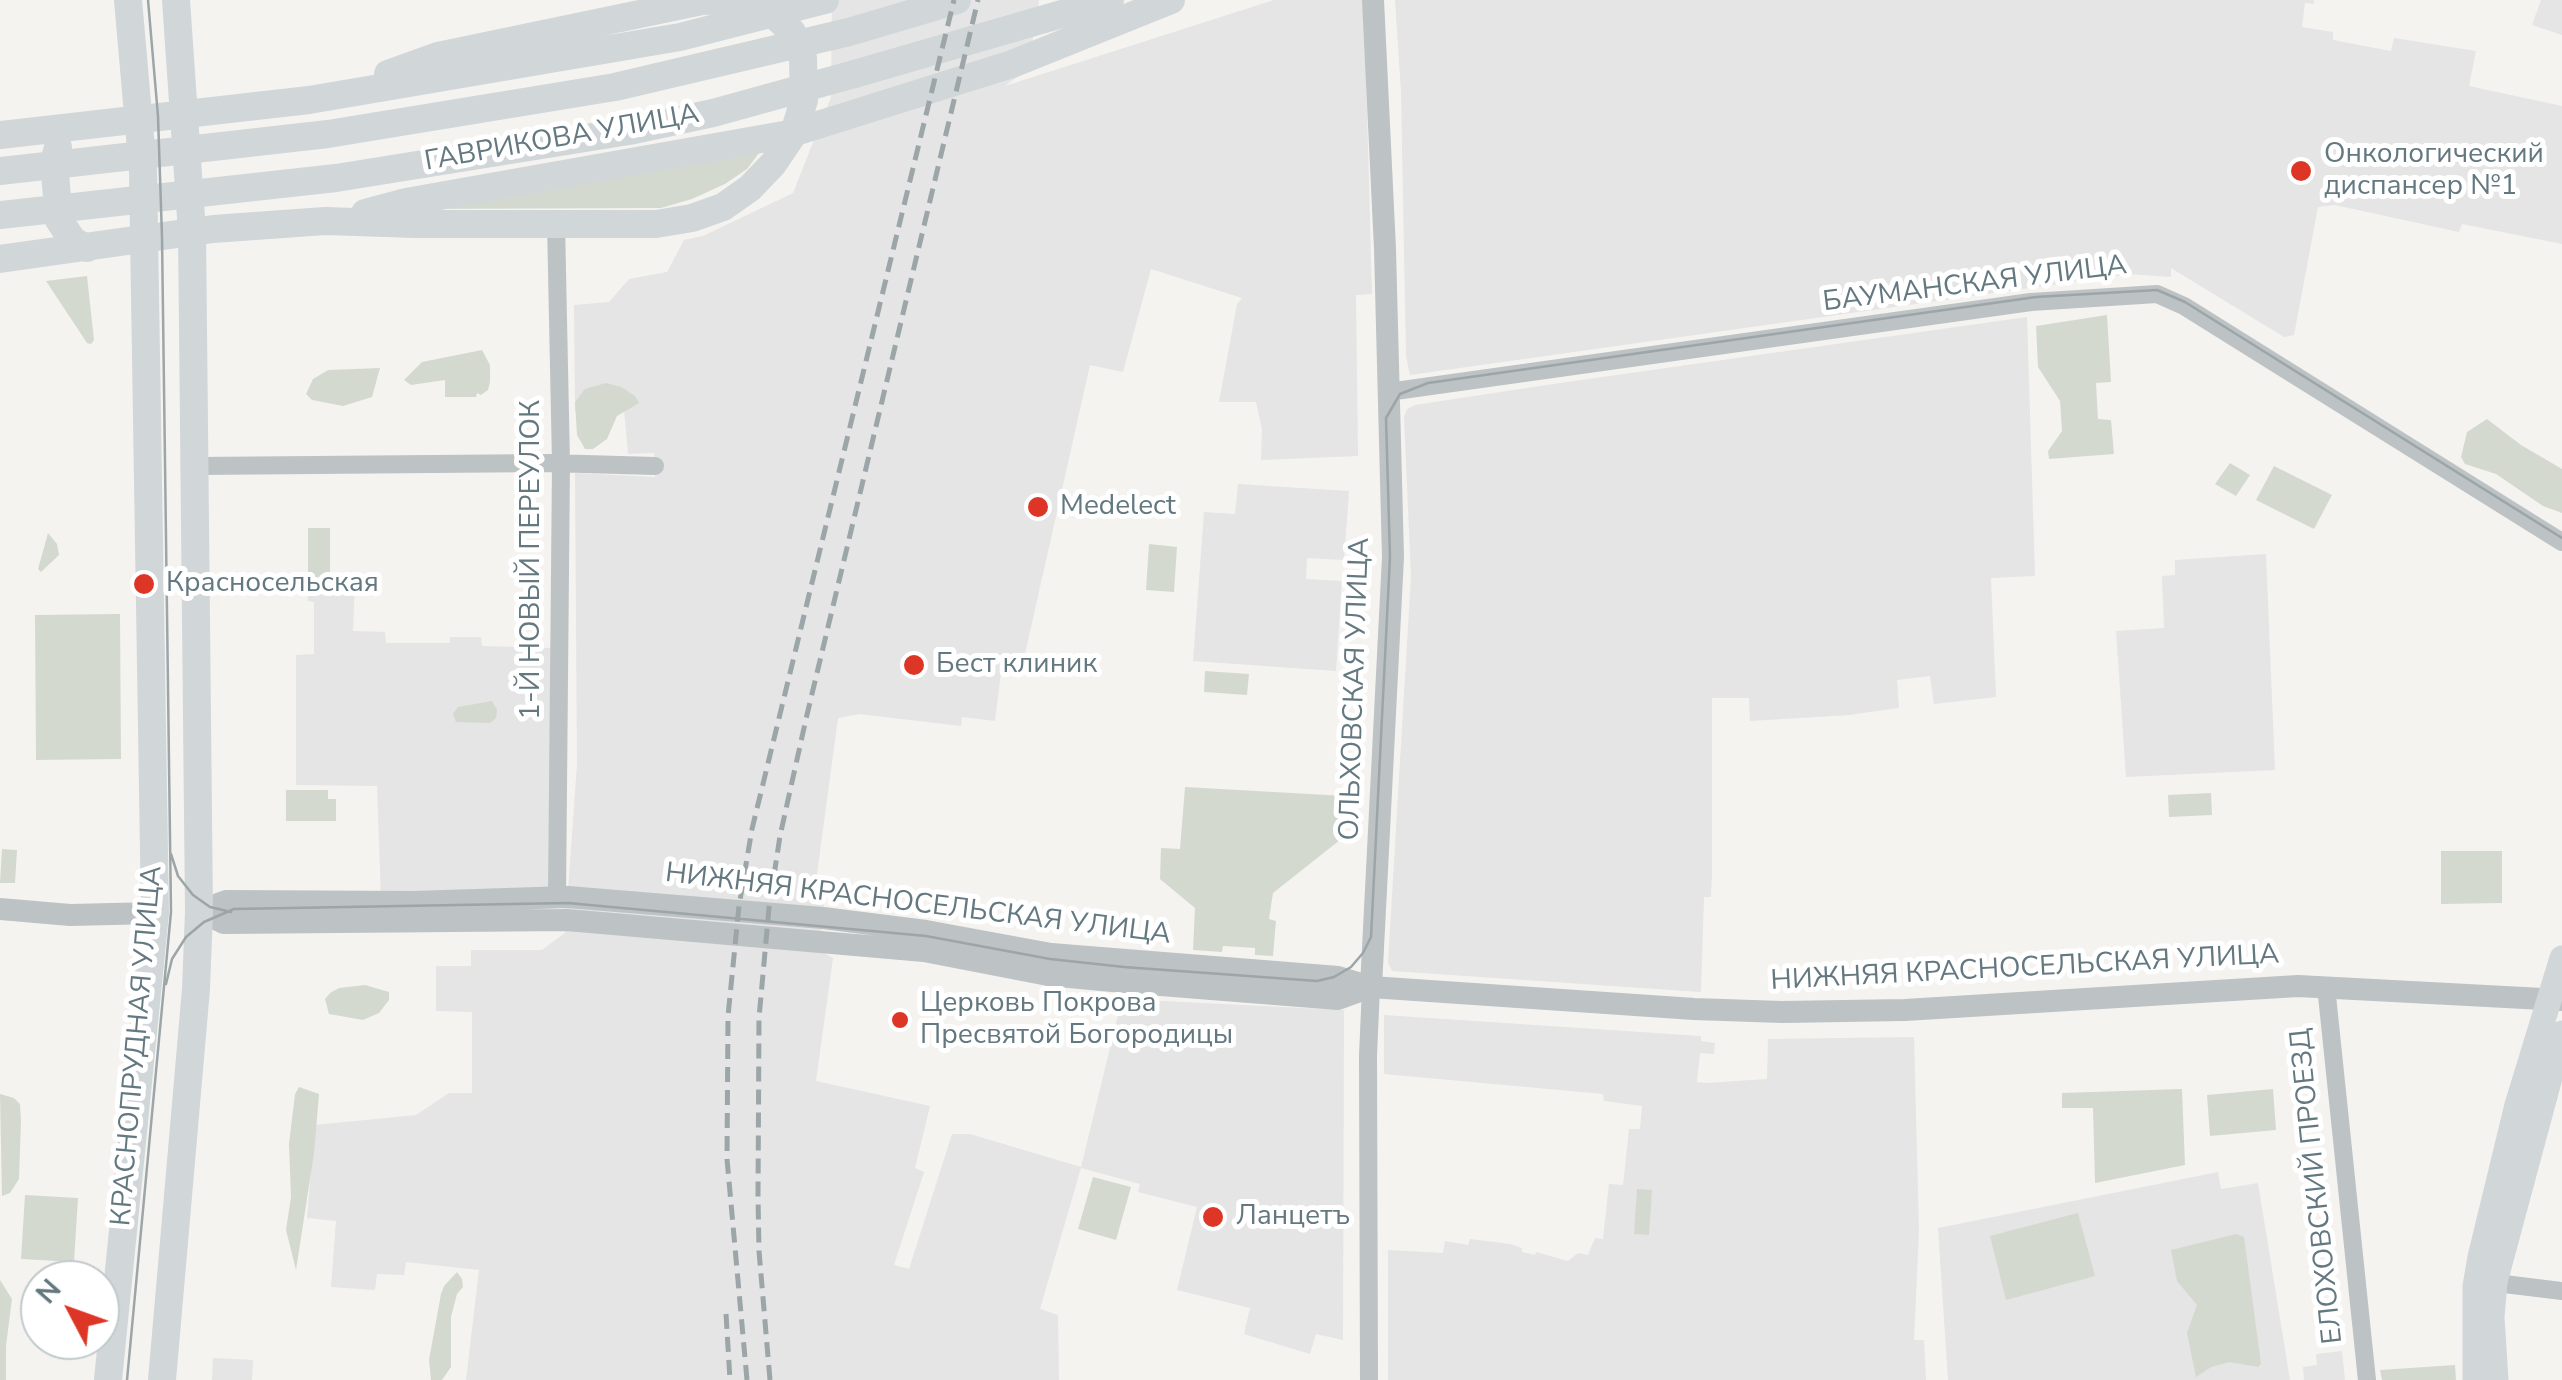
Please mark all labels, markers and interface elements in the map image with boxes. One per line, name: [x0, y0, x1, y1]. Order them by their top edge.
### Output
street label: ГАВРИКОВА УЛИЦА: [422, 98, 702, 180]
place label: Онкологический диспансер №1: [2324, 138, 2544, 204]
marker: Онкологический диспансер №1: [2288, 158, 2314, 184]
street label: БАУМАНСКАЯ УЛИЦА: [1821, 250, 2129, 320]
street label: 1-Й НОВЫЙ ПЕРЕУЛОК: [515, 400, 549, 720]
place label: Medelect: [1060, 490, 1176, 524]
marker: Medelect: [1025, 494, 1051, 520]
street label: ОЛЬХОВСКАЯ УЛИЦА: [1334, 537, 1378, 841]
place label: Красносельская: [166, 567, 379, 601]
marker: Красносельская: [131, 571, 157, 597]
place label: Бест клиник: [936, 648, 1097, 682]
marker: Бест клиник: [901, 652, 927, 678]
street label: НИЖНЯЯ КРАСНОСЕЛЬСКАЯ УЛИЦА: [663, 857, 1173, 953]
street label: КРАСНОПРУДНАЯ УЛИЦА: [106, 864, 170, 1228]
street label: НИЖНЯЯ КРАСНОСЕЛЬСКАЯ УЛИЦА: [1770, 939, 2280, 999]
place label: Церковь Покрова Пресвятой Богородицы: [920, 987, 1233, 1053]
marker: Церковь Покрова Пресвятой Богородицы: [889, 1009, 911, 1031]
street label: ЕЛОХОВСКИЙ ПРОЕЗД: [2285, 1026, 2351, 1346]
place label: Ланцетъ: [1236, 1200, 1350, 1234]
marker: Ланцетъ: [1200, 1204, 1226, 1230]
north arrow: [20, 1260, 120, 1360]
text: N: [28, 1271, 70, 1312]

